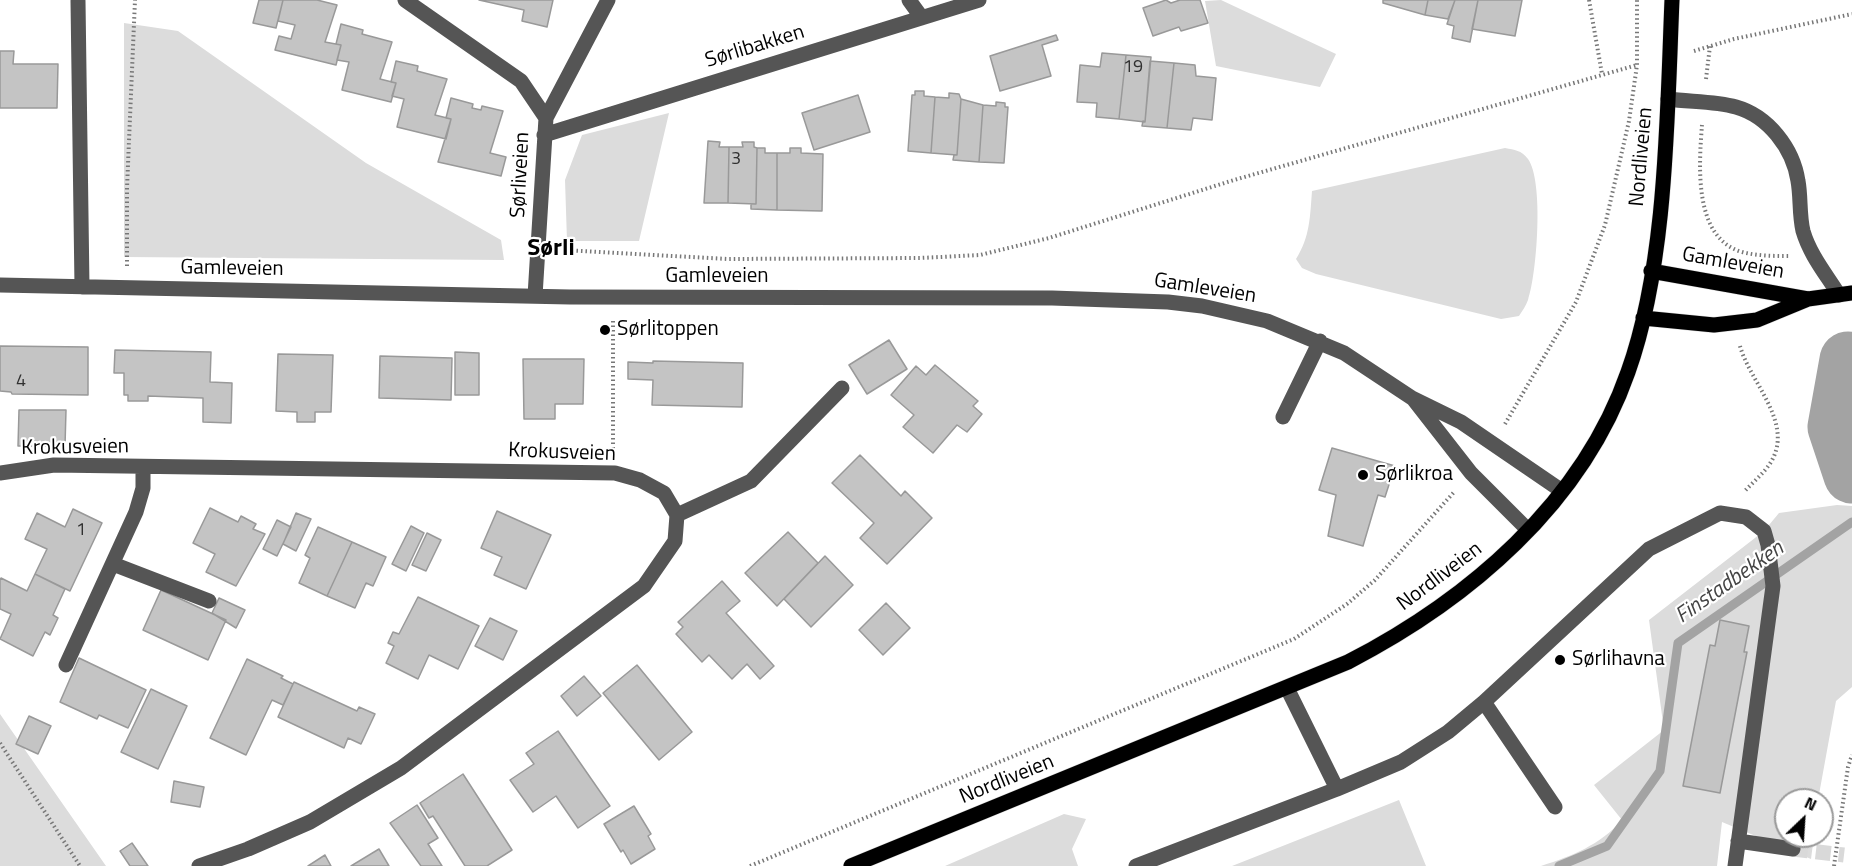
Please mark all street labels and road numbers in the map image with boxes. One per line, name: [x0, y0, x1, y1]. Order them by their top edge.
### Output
street label: Sørlibakken: [702, 20, 808, 74]
street label: Nordliveien: [1625, 106, 1659, 208]
street label: Sørliveien: [506, 131, 536, 219]
street label: Gamleveien: [1680, 243, 1786, 285]
street label: Gamleveien: [180, 256, 284, 282]
street label: Gamleveien: [665, 264, 769, 290]
street label: Gamleveien: [1152, 268, 1258, 310]
street label: Krokusveien: [21, 434, 129, 462]
street label: Krokusveien: [508, 439, 616, 467]
street label: Nordliveien: [1393, 537, 1487, 617]
street label: Nordliveien: [956, 750, 1058, 810]

